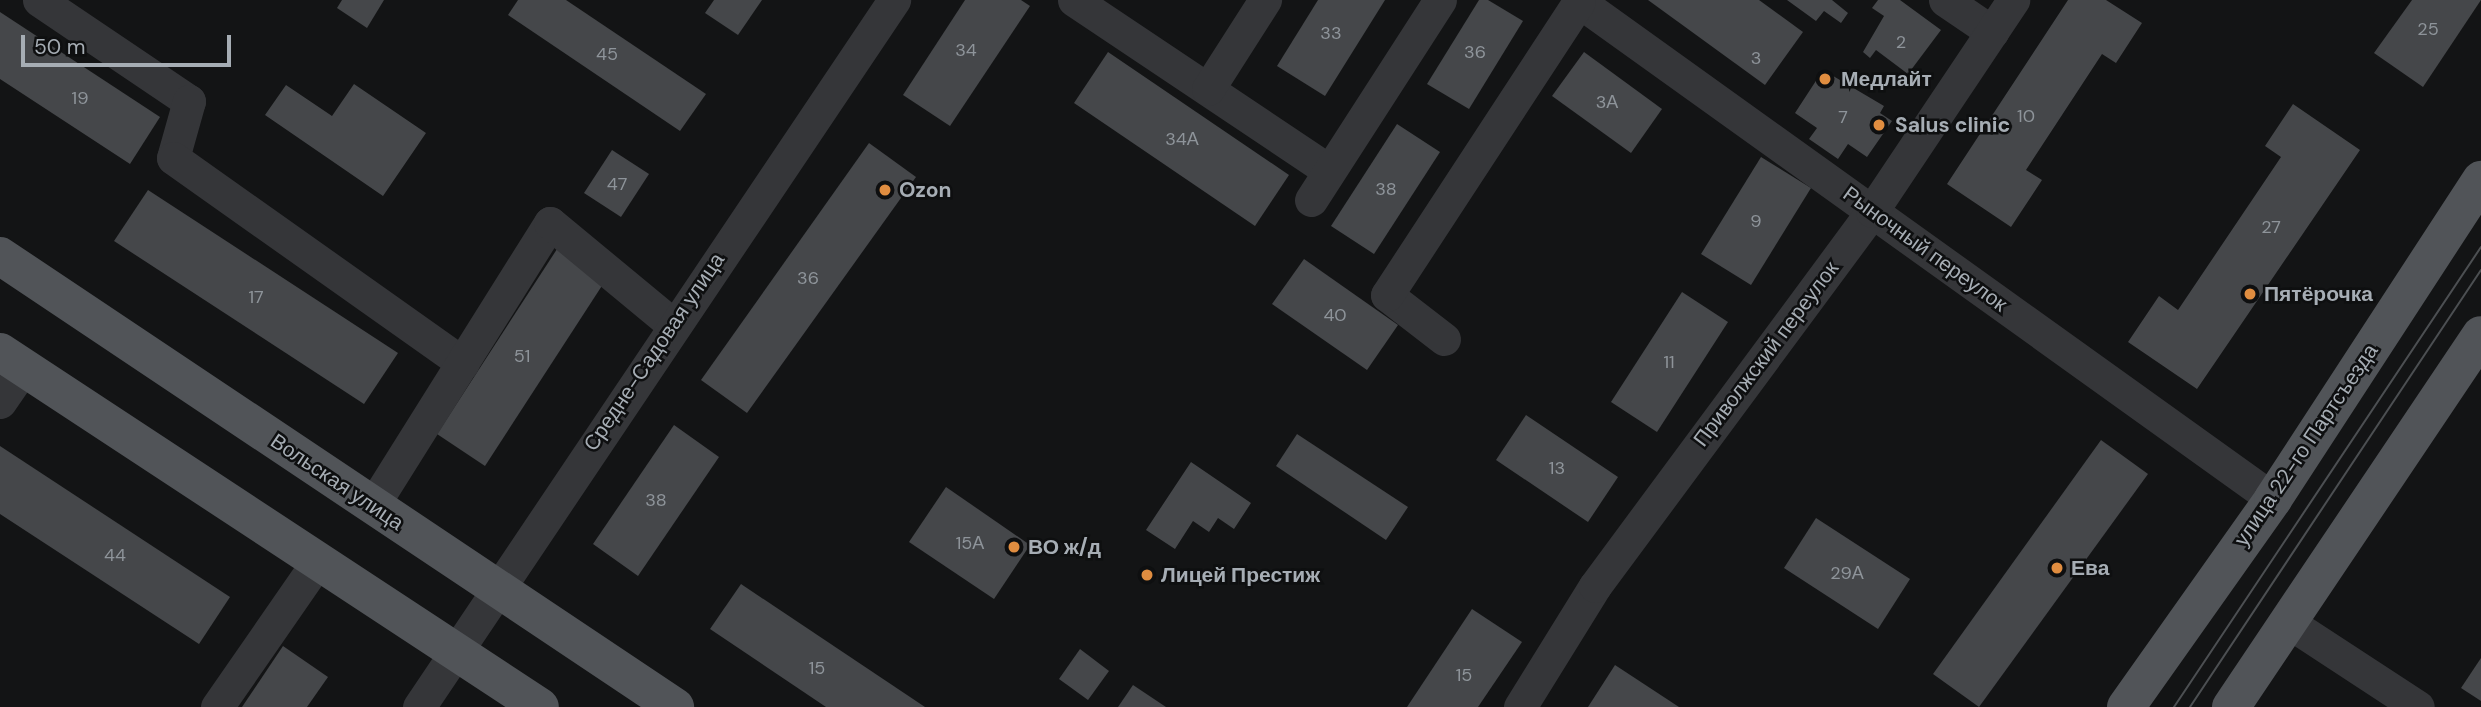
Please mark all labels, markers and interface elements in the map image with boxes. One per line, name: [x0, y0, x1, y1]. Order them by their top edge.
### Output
house number: 25: [2417, 18, 2439, 40]
scale bar: [24, 21, 234, 65]
house number: 33: [1320, 22, 1342, 44]
house number: 2: [1896, 31, 1906, 53]
text: 50 m: [34, 33, 85, 61]
house number: 34: [955, 39, 977, 61]
house number: 36: [1464, 41, 1486, 63]
house number: 45: [596, 43, 618, 65]
house number: 3: [1751, 47, 1761, 69]
place label: Медлайт: [1841, 66, 1932, 92]
marker: Медлайт: [1815, 69, 1835, 89]
house number: 19: [72, 87, 88, 109]
house number: 3А: [1596, 91, 1618, 113]
house number: 10: [2017, 105, 2035, 127]
house number: 7: [1838, 106, 1848, 128]
place label: Salus clinic: [1895, 112, 2010, 138]
marker: Salus clinic: [1869, 115, 1889, 135]
house number: 34А: [1165, 128, 1199, 150]
house number: 47: [607, 173, 627, 195]
place label: Ozon: [899, 177, 952, 203]
house number: 38: [1375, 178, 1397, 200]
street label: Рыночный переулок: [1838, 181, 2012, 317]
marker: Ozon: [877, 182, 893, 198]
house number: 9: [1750, 210, 1762, 232]
house number: 27: [2261, 216, 2281, 238]
street label: Средне-Садовая улица: [578, 248, 730, 456]
street label: Приволжский переулок: [1688, 256, 1844, 452]
house number: 36: [797, 267, 819, 289]
place label: Пятёрочка: [2264, 281, 2373, 307]
house number: 17: [248, 286, 264, 308]
marker: Пятёрочка: [2242, 286, 2258, 302]
house number: 40: [1323, 304, 1347, 326]
street label: улица 22-го Партсъезда: [2229, 339, 2383, 551]
house number: 51: [514, 345, 530, 367]
house number: 11: [1663, 351, 1675, 373]
street label: Вольская улица: [266, 428, 408, 536]
house number: 13: [1549, 457, 1565, 479]
house number: 38: [645, 489, 667, 511]
house number: 15А: [956, 532, 984, 554]
place label: ВО ж/д: [1028, 534, 1101, 560]
marker: ВО ж/д: [1006, 539, 1022, 555]
house number: 44: [104, 544, 126, 566]
place label: Ева: [2071, 555, 2109, 581]
marker: Ева: [2049, 560, 2065, 576]
place label: Лицей Престиж: [1161, 562, 1320, 588]
house number: 29А: [1830, 562, 1864, 584]
marker: Лицей Престиж: [1139, 567, 1155, 583]
house number: 15: [809, 657, 825, 679]
house number: 15: [1456, 664, 1472, 686]

